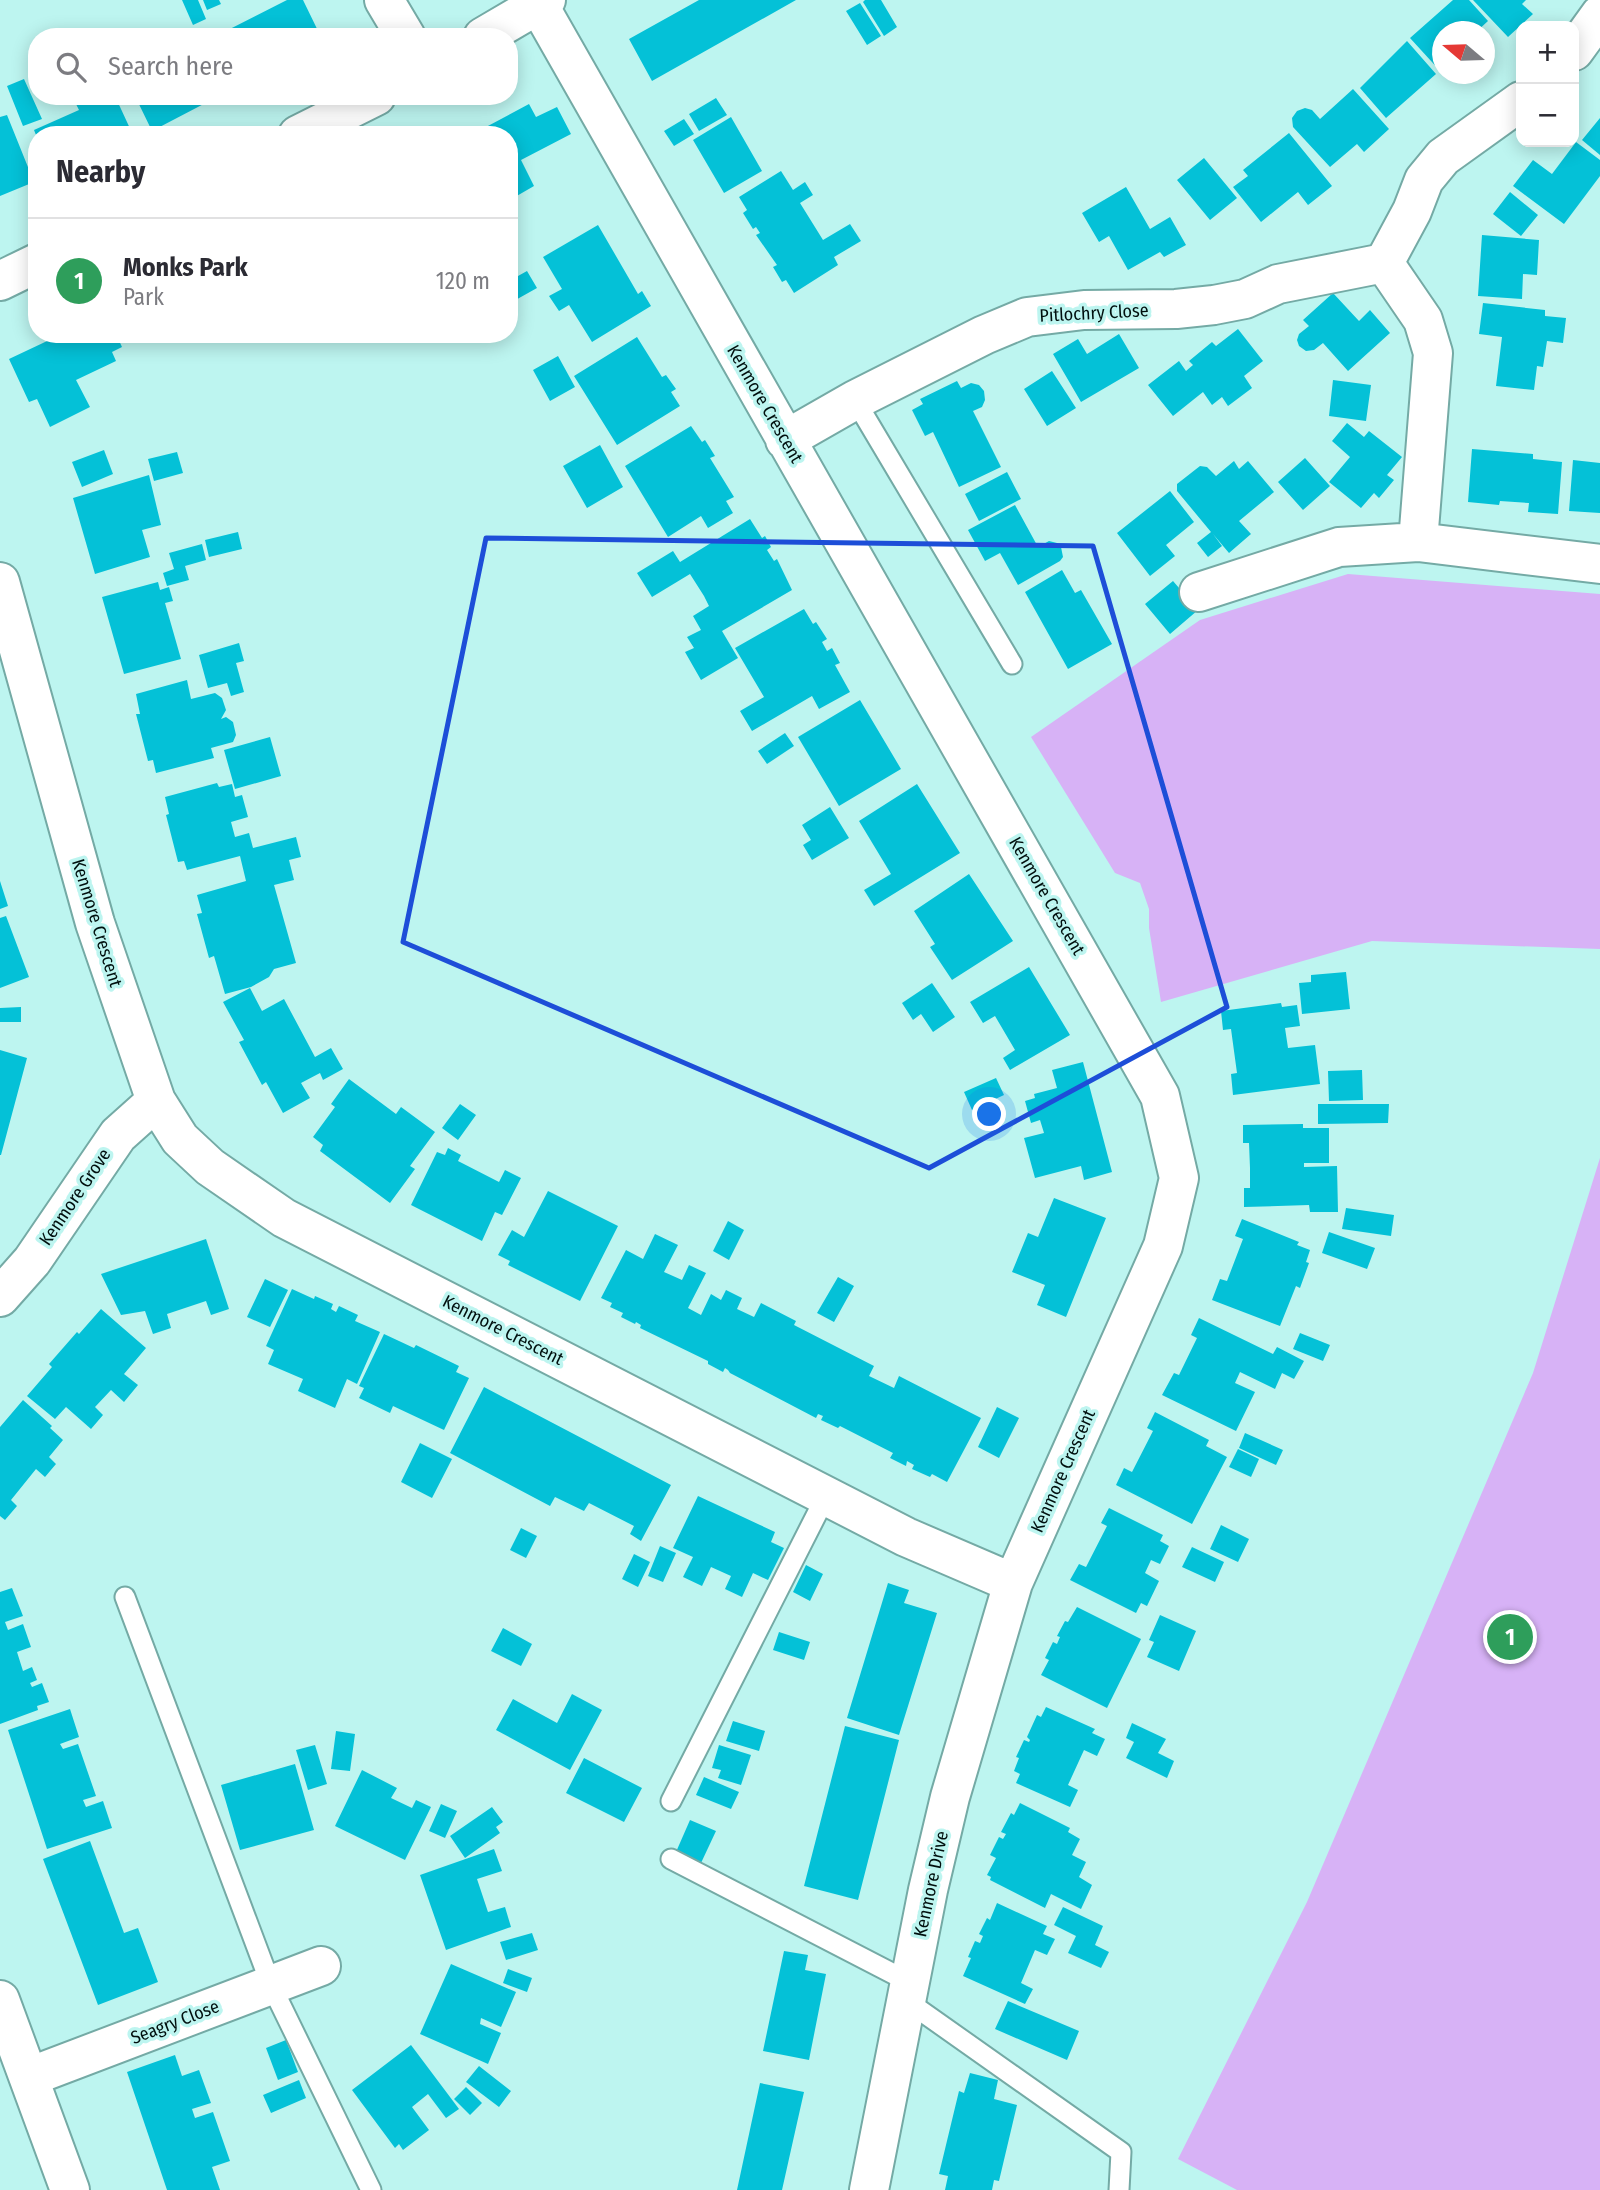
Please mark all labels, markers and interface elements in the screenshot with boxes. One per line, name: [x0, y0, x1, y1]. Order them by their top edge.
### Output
north arrow: [1432, 21, 1495, 84]
map controls: [1516, 21, 1579, 147]
button: +: [1516, 21, 1579, 84]
search box: [28, 28, 518, 105]
icon: search: [52, 48, 90, 86]
text: Search here: [108, 51, 233, 82]
button: −: [1516, 84, 1579, 147]
text: Nearby: [56, 154, 145, 190]
text: Monks Park: [123, 252, 248, 283]
text: 1: [74, 267, 84, 295]
text: 120 m: [436, 267, 490, 295]
text: Park: [123, 283, 164, 311]
street label: Pitlochry Close: [1039, 299, 1149, 327]
street label: Kenmore Crescent: [722, 341, 808, 467]
street label: Kenmore Crescent: [1004, 833, 1090, 959]
street label: Kenmore Crescent: [67, 856, 127, 990]
your location: [972, 1097, 1006, 1131]
street label: Kenmore Grove: [35, 1144, 116, 1250]
street label: Kenmore Crescent: [439, 1290, 567, 1370]
street label: Kenmore Crescent: [1026, 1406, 1100, 1536]
pin: 1: [1487, 1611, 1533, 1663]
street label: Kenmore Drive: [909, 1829, 953, 1939]
street label: Seagry Close: [128, 1995, 222, 2049]

